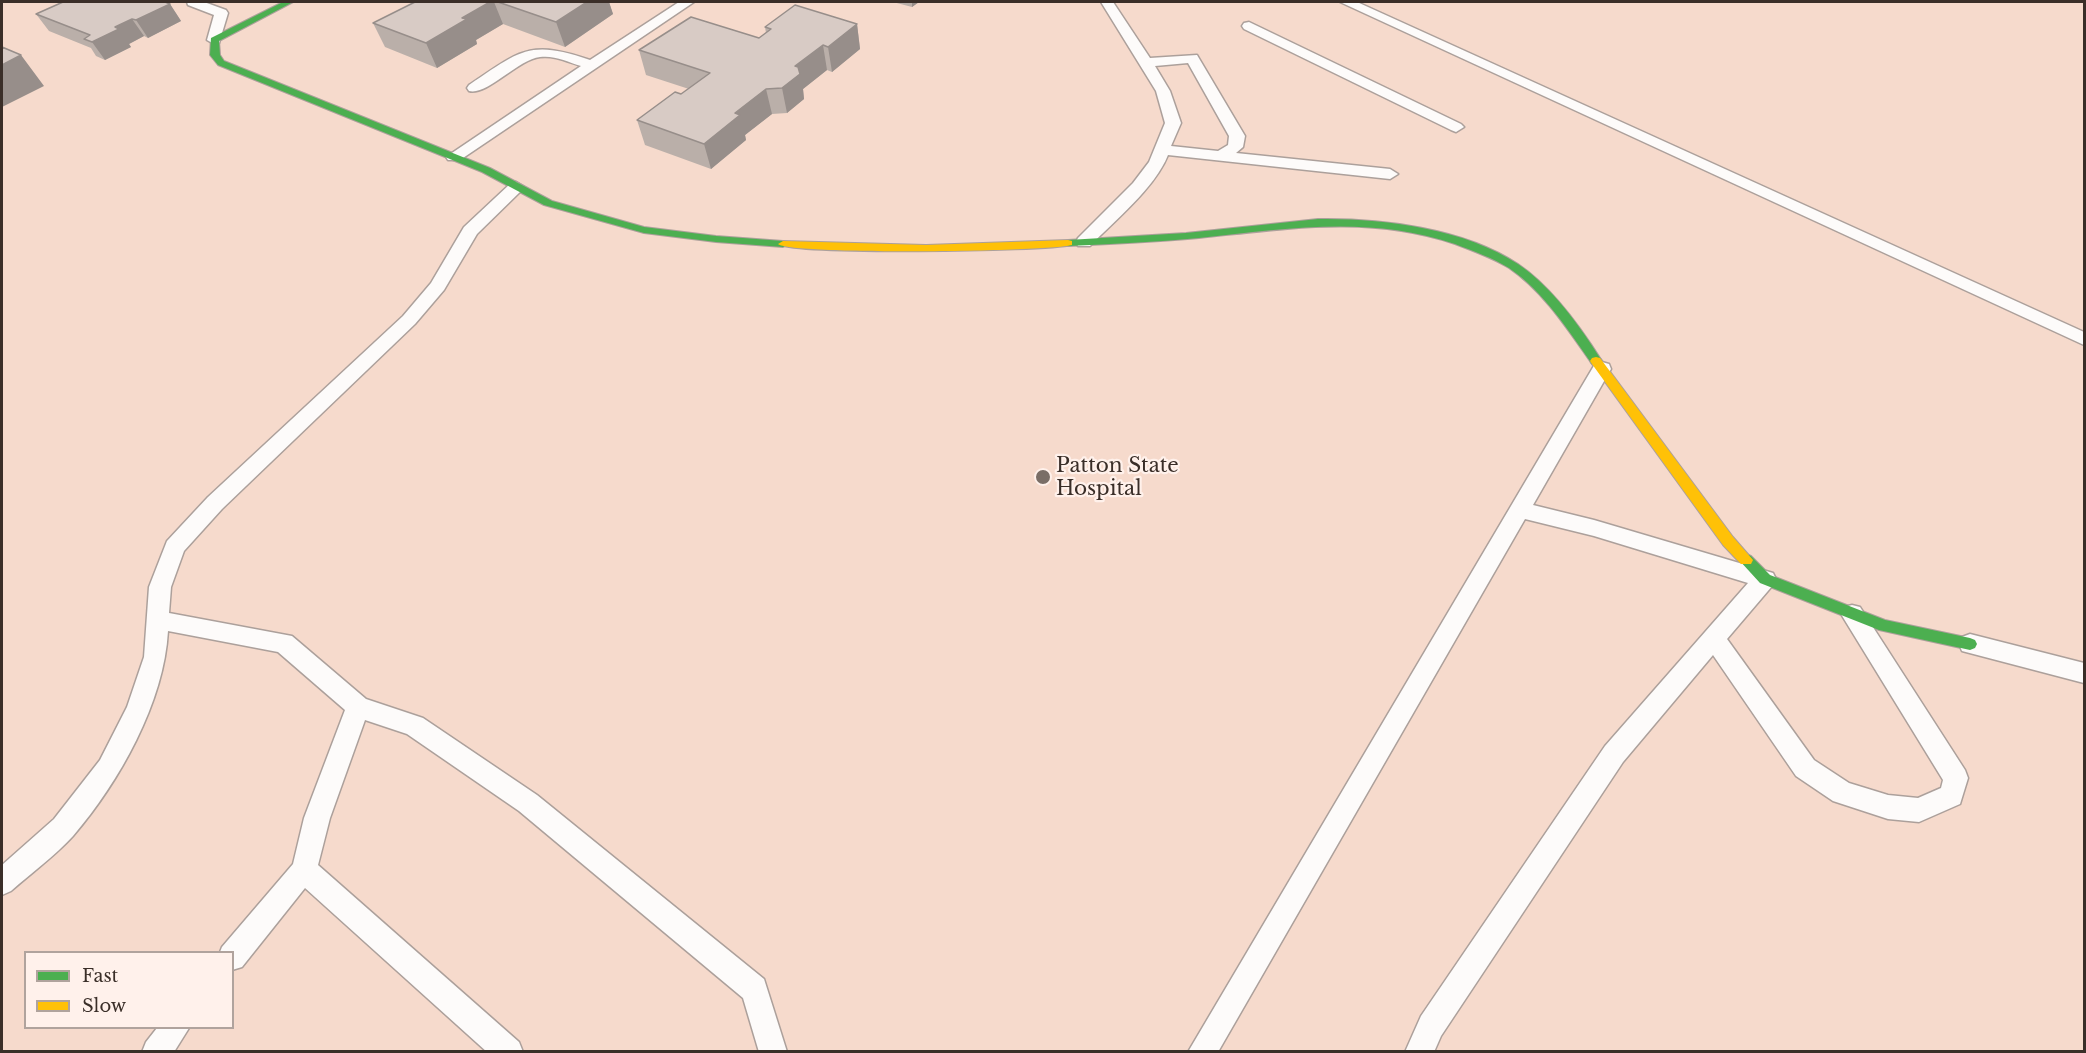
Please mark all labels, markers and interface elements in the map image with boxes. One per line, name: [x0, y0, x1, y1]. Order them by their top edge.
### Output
place label: Patton State Hospital: [1056, 454, 1179, 501]
marker: Patton State Hospital: [1034, 468, 1052, 486]
legend: [24, 951, 234, 1029]
text: Fast: [82, 965, 118, 987]
text: Slow: [82, 995, 126, 1017]

